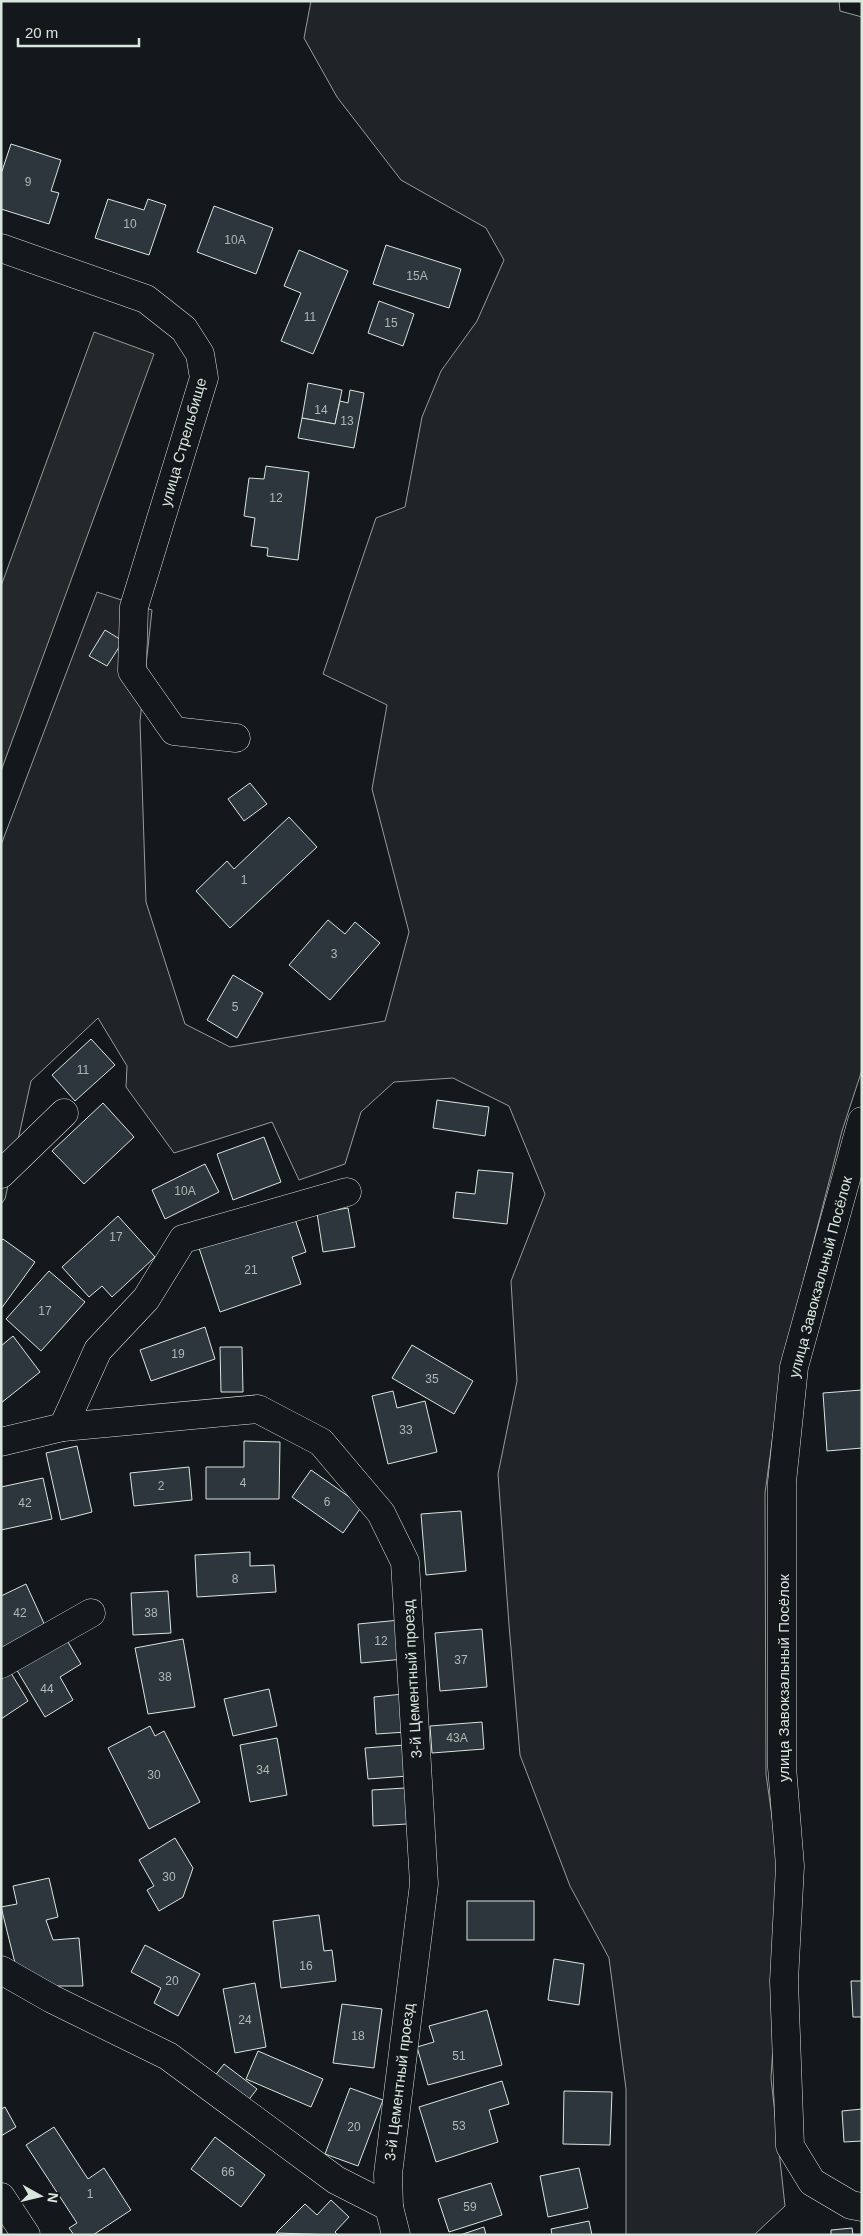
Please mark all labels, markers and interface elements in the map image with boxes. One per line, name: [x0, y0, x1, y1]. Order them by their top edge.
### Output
scale bar: [18, 15, 139, 47]
text: 20 m: [25, 24, 58, 41]
house number: 9: [25, 175, 32, 189]
house number: 10: [123, 217, 137, 231]
house number: 10А: [224, 233, 246, 247]
house number: 15А: [406, 269, 428, 283]
house number: 11: [304, 310, 317, 324]
house number: 15: [384, 316, 398, 330]
street label: улица Стрельбище: [156, 376, 210, 508]
house number: 14: [314, 403, 328, 417]
house number: 13: [340, 414, 354, 428]
house number: 12: [269, 491, 283, 505]
house number: 1: [241, 873, 248, 887]
house number: 3: [331, 947, 338, 961]
house number: 5: [232, 1000, 239, 1014]
house number: 11: [77, 1063, 90, 1077]
street label: улица Завокзальный Посёлок: [785, 1174, 855, 1380]
house number: 10А: [174, 1184, 196, 1198]
house number: 17: [109, 1230, 123, 1244]
house number: 21: [244, 1263, 258, 1277]
house number: 17: [38, 1304, 52, 1318]
house number: 19: [171, 1347, 185, 1361]
house number: 35: [425, 1372, 439, 1386]
house number: 33: [399, 1423, 413, 1437]
house number: 4: [240, 1476, 247, 1490]
house number: 2: [158, 1479, 165, 1493]
house number: 6: [324, 1495, 331, 1509]
house number: 42: [18, 1496, 32, 1510]
house number: 8: [232, 1572, 239, 1586]
street label: улица Завокзальный Посёлок: [775, 1574, 792, 1782]
street label: 3-й Цементный проезд: [399, 1599, 425, 1759]
house number: 42: [13, 1606, 27, 1620]
house number: 38: [144, 1606, 158, 1620]
house number: 12: [374, 1634, 388, 1648]
house number: 37: [454, 1653, 468, 1667]
house number: 38: [158, 1670, 172, 1684]
house number: 44: [40, 1682, 54, 1696]
house number: 43А: [446, 1731, 468, 1745]
house number: 34: [256, 1763, 270, 1777]
house number: 30: [147, 1768, 161, 1782]
house number: 30: [162, 1870, 176, 1884]
house number: 16: [299, 1959, 313, 1973]
house number: 20: [165, 1974, 179, 1988]
street label: 3-й Цементный проезд: [381, 2002, 417, 2162]
house number: 24: [238, 2013, 252, 2027]
house number: 18: [351, 2029, 365, 2043]
house number: 51: [452, 2049, 466, 2063]
house number: 53: [452, 2119, 466, 2133]
house number: 20: [347, 2120, 361, 2134]
house number: 66: [221, 2165, 235, 2179]
north arrow: [15, 2171, 65, 2221]
house number: 1: [87, 2187, 94, 2201]
text: N: [44, 2192, 62, 2204]
house number: 59: [463, 2200, 477, 2214]

